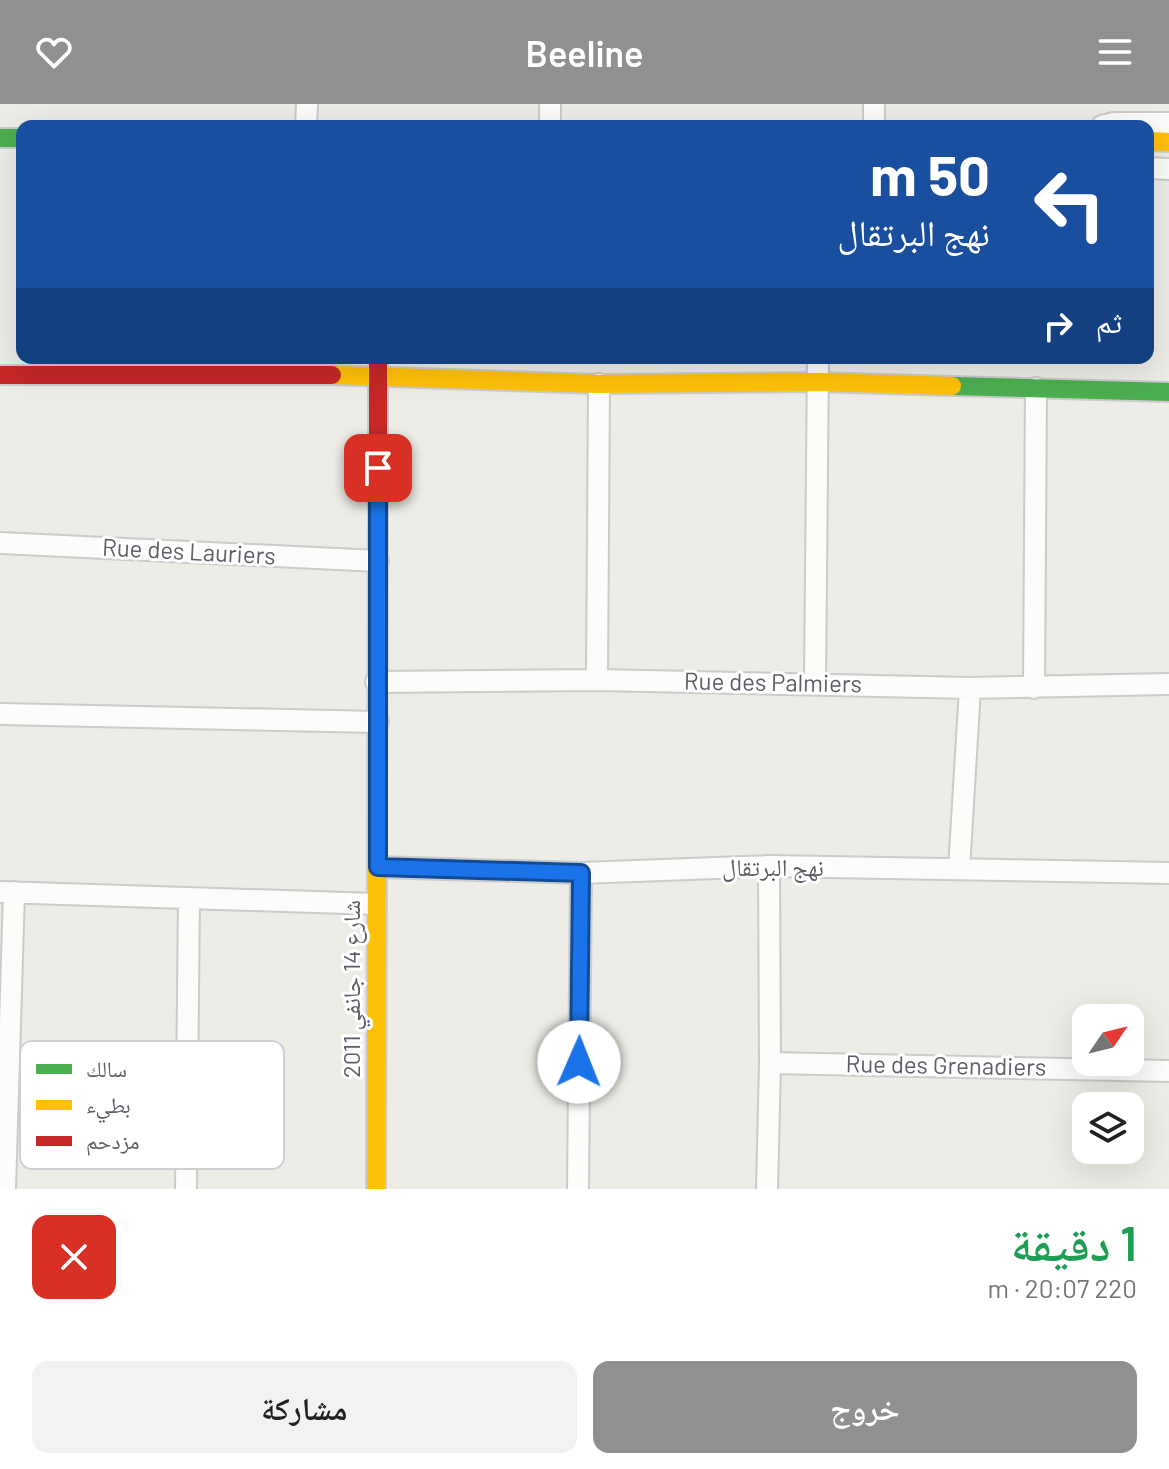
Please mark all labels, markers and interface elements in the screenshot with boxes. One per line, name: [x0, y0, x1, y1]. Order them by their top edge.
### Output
icon: heart: [32, 30, 76, 74]
icon: menu: [1093, 30, 1137, 74]
text: Beeline: [525, 31, 644, 74]
text: 50 m: [870, 140, 990, 207]
icon: left: [1018, 152, 1122, 256]
text: نهج البرتقال: [837, 210, 990, 253]
text: ثم: [1096, 303, 1122, 339]
icon: right: [1036, 304, 1080, 348]
pin: [344, 434, 412, 502]
icon: arrive: [356, 446, 400, 490]
street label: Rue des Lauriers: [102, 531, 277, 570]
street label: Rue des Palmiers: [684, 665, 862, 698]
street label: نهج البرتقال: [722, 852, 824, 883]
street label: شارع 14 جانفي 2011: [336, 900, 371, 1078]
north arrow: [1072, 1004, 1144, 1076]
map controls: [1072, 1004, 1144, 1164]
position arrow: [537, 1020, 621, 1104]
legend: [20, 1041, 284, 1169]
street label: Rue des Grenadiers: [845, 1048, 1047, 1081]
text: سالك: [86, 1055, 127, 1081]
text: بطيء: [86, 1091, 131, 1123]
button: layers: [1072, 1092, 1144, 1164]
text: مزدحم: [86, 1127, 140, 1156]
text: 1 دقيقة: [1011, 1213, 1137, 1271]
button: close: [32, 1215, 116, 1299]
text: 220 m · 20:07: [987, 1272, 1137, 1303]
button: مشاركة: [32, 1361, 577, 1453]
button: خروج: [593, 1361, 1137, 1453]

